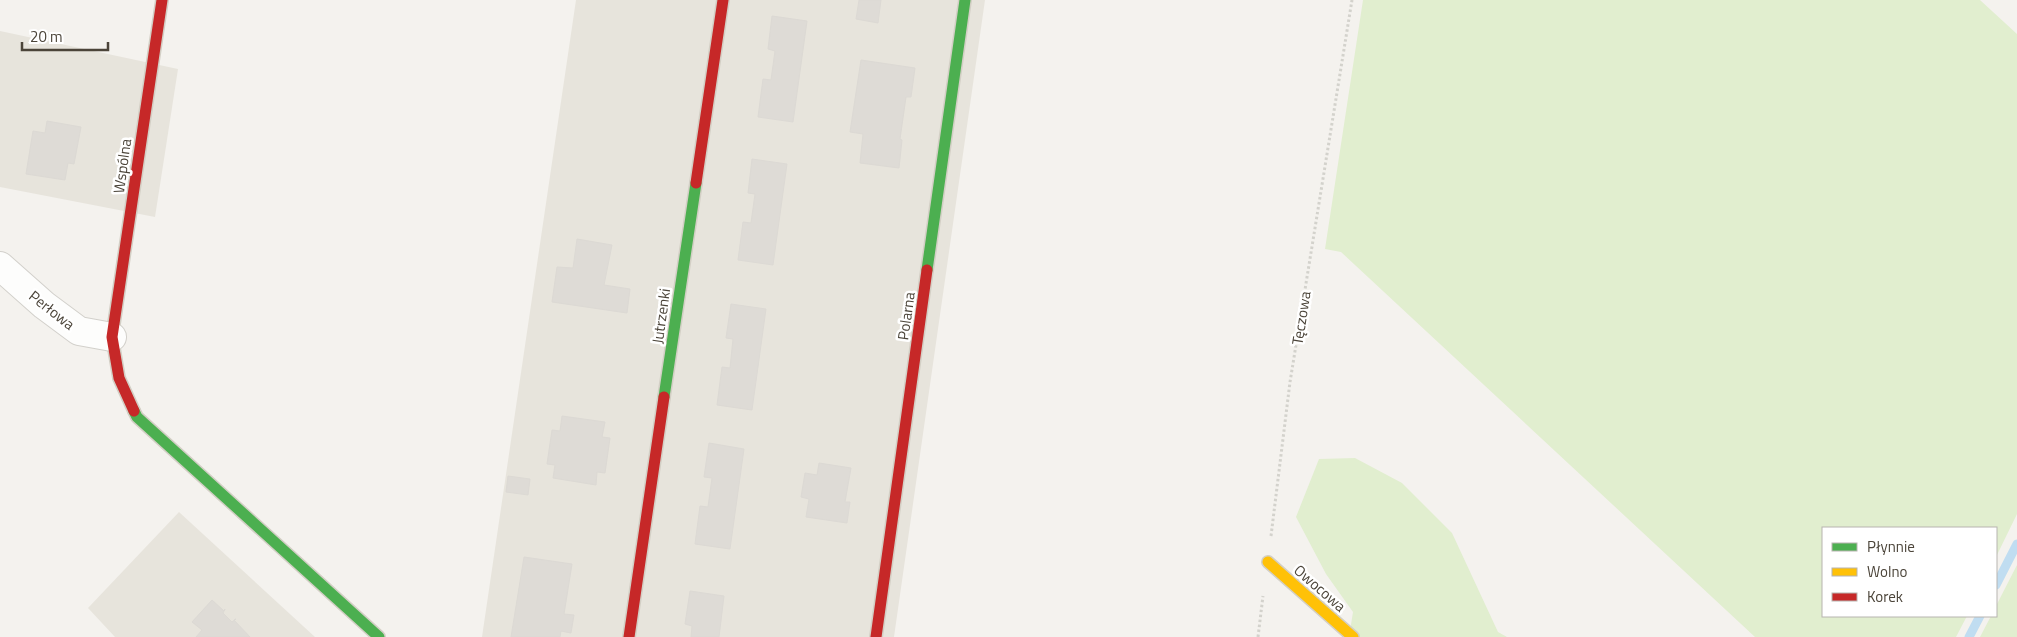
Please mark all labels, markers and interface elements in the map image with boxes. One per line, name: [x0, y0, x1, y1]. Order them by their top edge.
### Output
scale bar: [22, 20, 109, 52]
text: 20 m: [30, 25, 63, 48]
street label: Wspólna: [107, 137, 137, 195]
street label: Perłowa: [24, 285, 80, 336]
street label: Jutrzenki: [646, 287, 676, 345]
street label: Tęczowa: [1285, 289, 1317, 347]
street label: Polarna: [891, 290, 921, 342]
legend: [1822, 527, 1997, 617]
text: Płynnie: [1867, 535, 1915, 558]
street label: Owocowa: [1289, 559, 1351, 617]
text: Wolno: [1867, 560, 1907, 583]
text: Korek: [1867, 585, 1903, 608]

